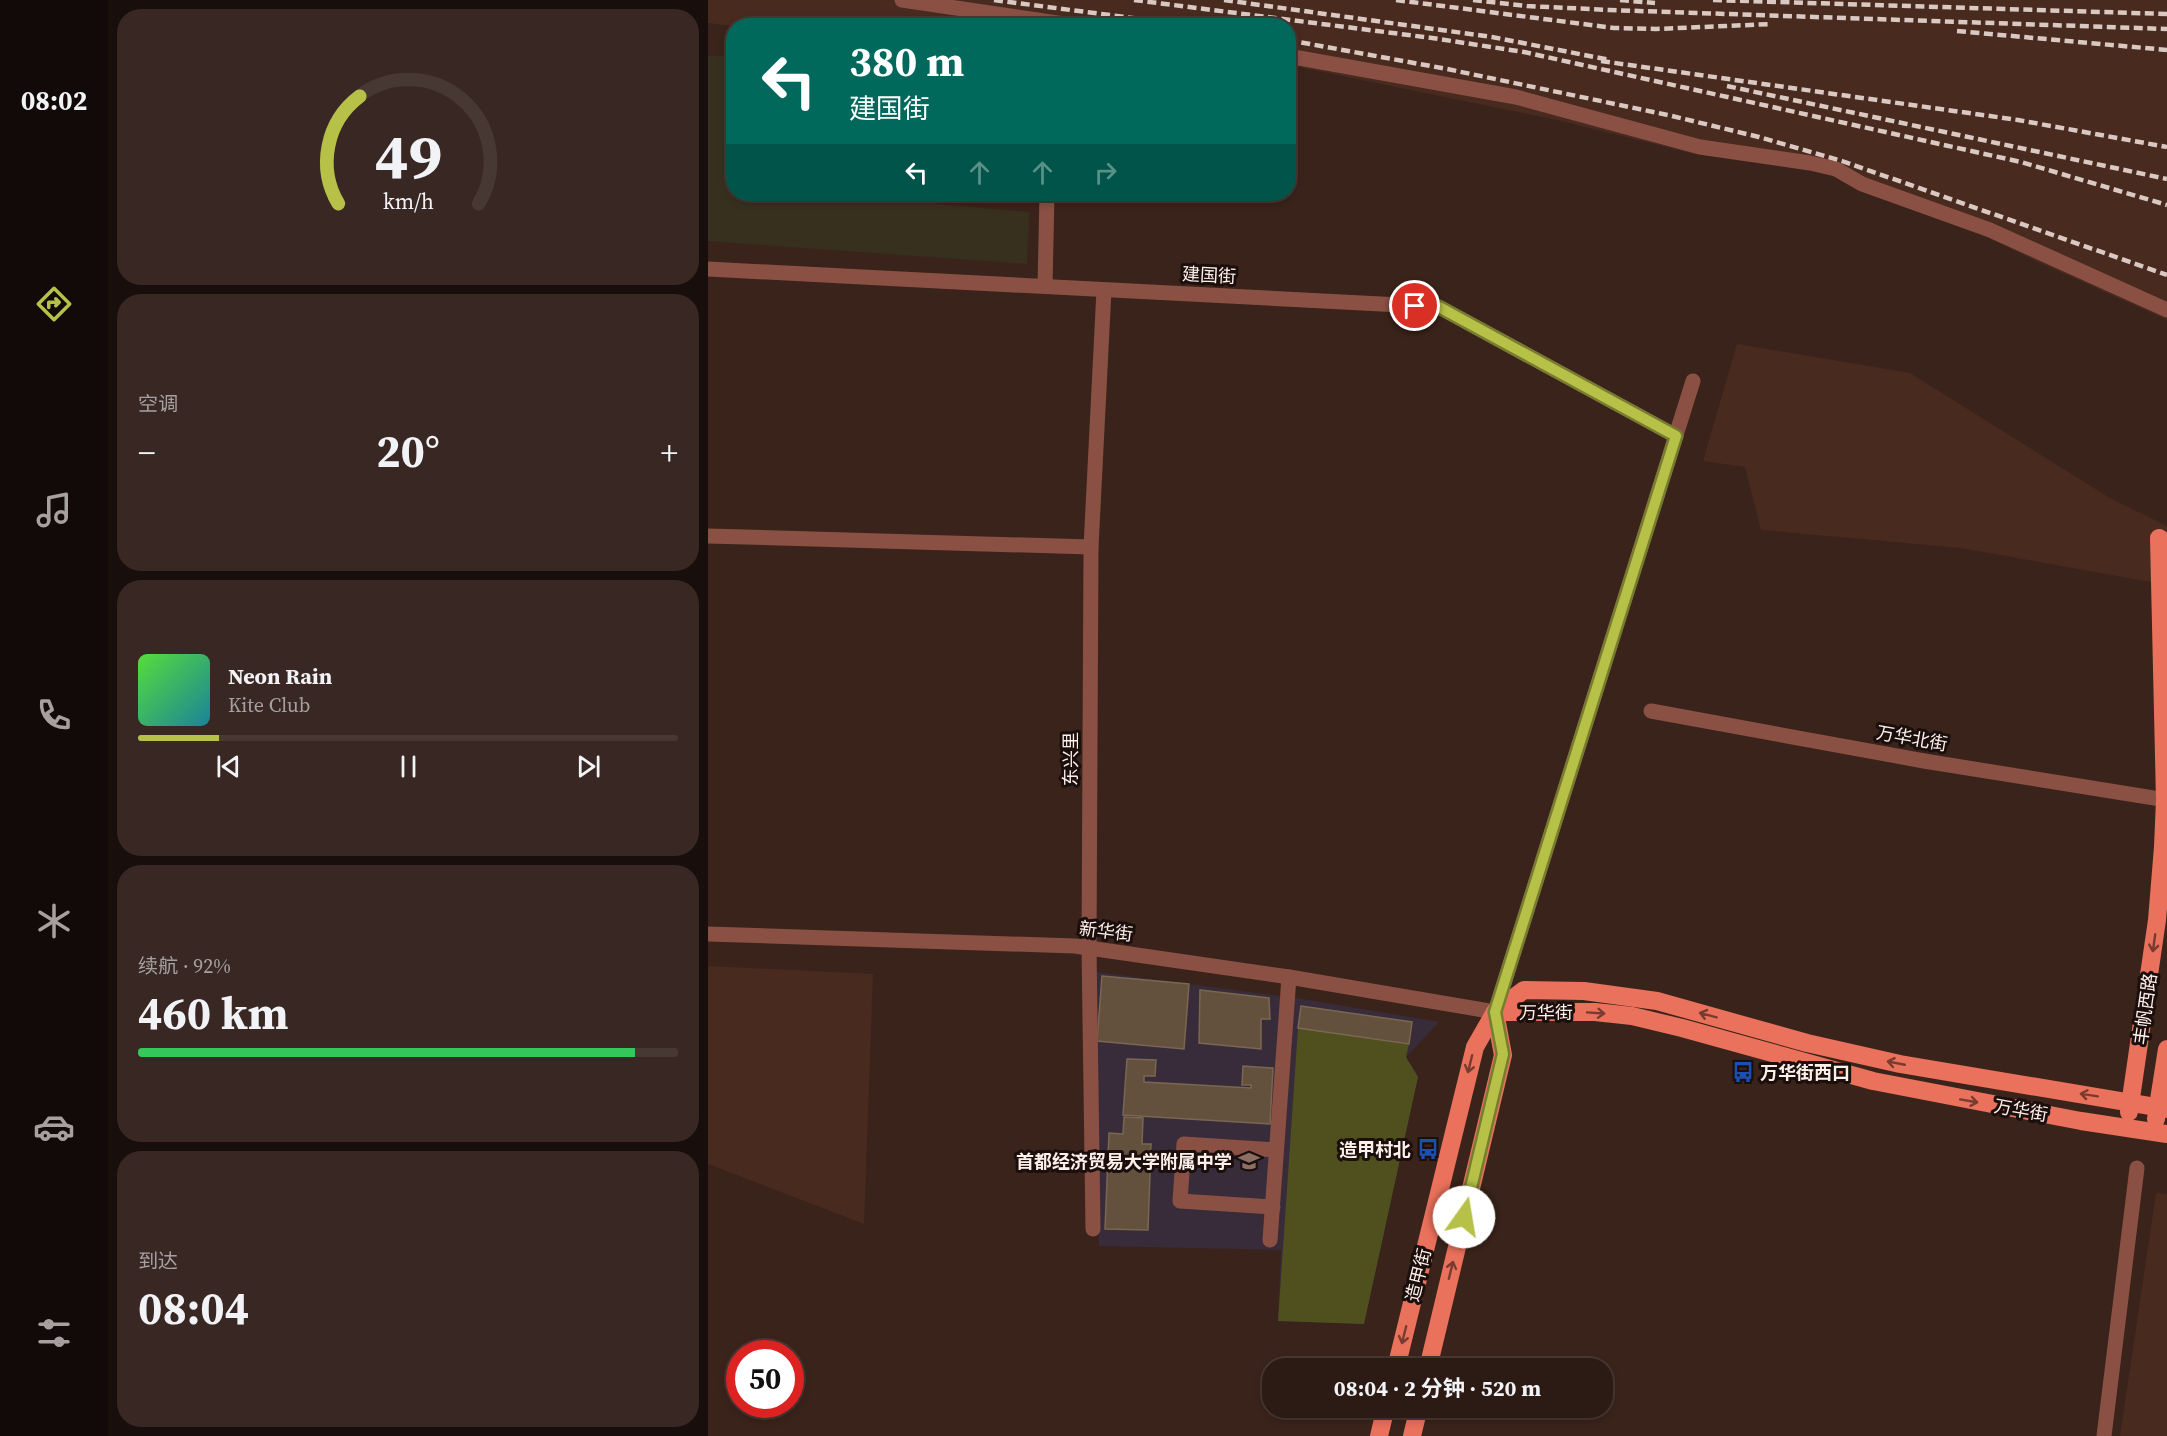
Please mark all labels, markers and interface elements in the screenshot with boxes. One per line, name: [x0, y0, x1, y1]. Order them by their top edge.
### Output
text: 380 m: [849, 32, 964, 90]
icon: left: [750, 42, 828, 120]
text: 08:02: [21, 82, 87, 119]
text: 建国街: [849, 90, 930, 127]
text: 49: [374, 113, 442, 199]
icon: left: [900, 156, 933, 189]
icon: ahead: [963, 156, 996, 189]
icon: ahead: [1026, 156, 1059, 189]
icon: right: [1089, 156, 1122, 189]
text: km/h: [382, 188, 434, 217]
street label: 建国街: [1181, 261, 1237, 289]
pin: [1389, 280, 1440, 331]
icon: directions: [33, 283, 75, 325]
icon: arrive: [1398, 289, 1431, 322]
text: 空调: [138, 390, 178, 418]
text: 20°: [376, 420, 440, 482]
text: −: [138, 430, 156, 475]
text: +: [660, 430, 678, 475]
icon: music: [33, 489, 75, 531]
text: Neon Rain: [228, 661, 332, 691]
text: Kite Club: [228, 691, 310, 719]
icon: phone: [33, 694, 75, 736]
street label: 万华北街: [1874, 719, 1950, 757]
street label: 东兴里: [1058, 732, 1083, 786]
icon: previous: [212, 750, 245, 783]
icon: pause: [392, 750, 425, 783]
icon: next: [572, 750, 605, 783]
icon: climate: [33, 900, 75, 942]
street label: 新华街: [1078, 915, 1134, 947]
one-way arrow: [2149, 933, 2160, 953]
text: 续航 · 92%: [138, 952, 231, 980]
street label: 丰帆西路: [2128, 972, 2162, 1046]
text: 460 km: [138, 982, 289, 1044]
street label: 万华街: [1519, 1000, 1573, 1025]
one-way arrow: [1585, 1007, 1605, 1018]
one-way arrow: [1698, 1008, 1717, 1020]
one-way arrow: [1464, 1054, 1476, 1073]
one-way arrow: [1887, 1057, 1907, 1068]
bus stop icon: 万华街西口: [1731, 1060, 1755, 1084]
place label: 万华街西口: [1760, 1060, 1850, 1085]
one-way arrow: [2079, 1090, 2099, 1101]
street label: 万华街: [1992, 1093, 2050, 1127]
one-way arrow: [1959, 1095, 1978, 1106]
icon: car: [33, 1106, 75, 1148]
place label: 造甲村北: [1339, 1137, 1411, 1162]
bus stop icon: 造甲村北: [1416, 1137, 1440, 1161]
place label: 首都经济贸易大学附属中学: [1016, 1149, 1232, 1174]
school or university icon: 首都经济贸易大学附属中学: [1237, 1149, 1261, 1173]
position arrow: [1432, 1185, 1496, 1249]
street label: 造甲街: [1399, 1246, 1437, 1304]
text: 到达: [138, 1247, 178, 1275]
one-way arrow: [1445, 1261, 1457, 1280]
text: 08:04: [138, 1277, 249, 1339]
icon: filters: [33, 1312, 75, 1354]
one-way arrow: [1397, 1325, 1409, 1344]
speed limit sign: 50: [726, 1340, 804, 1418]
text: 08:04 · 2 分钟 · 520 m: [1334, 1373, 1541, 1403]

